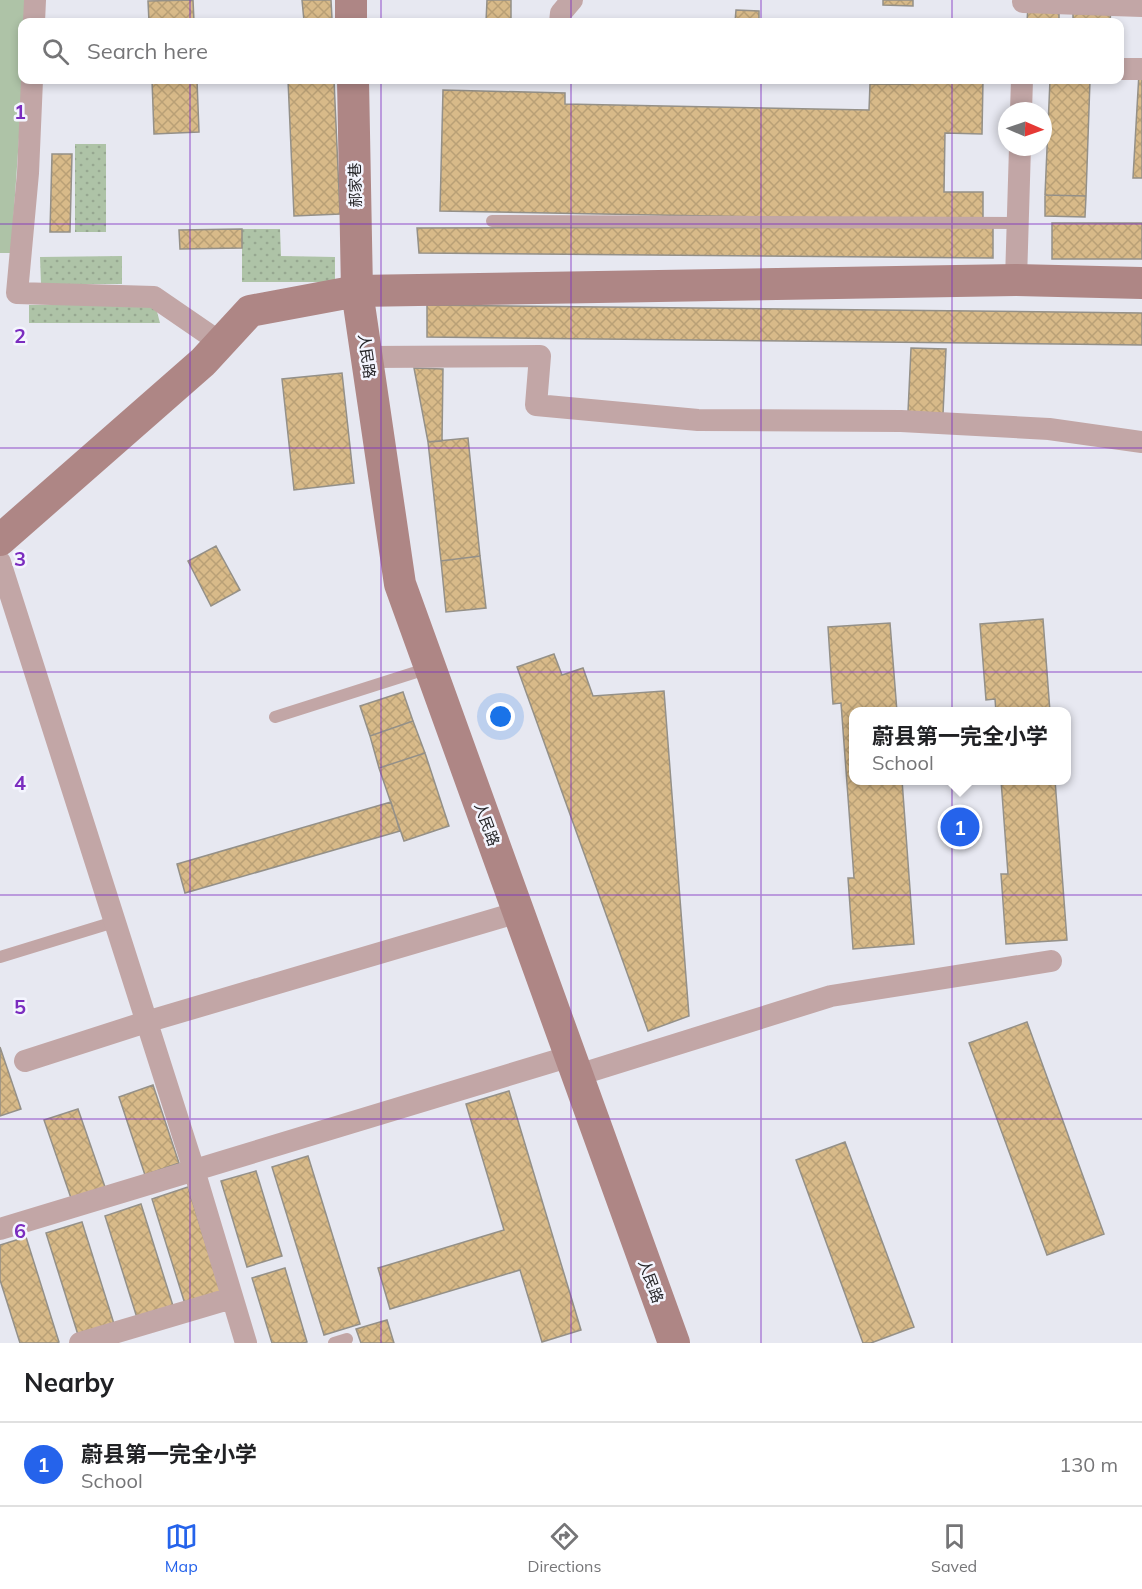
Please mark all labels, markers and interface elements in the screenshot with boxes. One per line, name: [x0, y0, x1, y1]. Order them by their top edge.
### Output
search box: [18, 18, 1124, 84]
icon: search: [39, 35, 72, 68]
text: Search here: [87, 37, 208, 65]
text: 1: [14, 99, 26, 124]
north arrow: [998, 102, 1052, 156]
street label: 郝家巷: [345, 162, 365, 208]
text: 2: [14, 323, 26, 348]
street label: 人民路: [354, 332, 380, 380]
text: 3: [14, 546, 26, 571]
your location: [486, 702, 515, 731]
popup: [849, 707, 1071, 785]
text: 蔚县第一完全小学: [872, 722, 1048, 750]
text: School: [872, 750, 934, 775]
text: 4: [14, 770, 26, 795]
street label: 人民路: [470, 800, 504, 848]
pin: 1: [940, 804, 980, 850]
text: 5: [14, 994, 26, 1019]
text: 6: [14, 1218, 26, 1243]
street label: 人民路: [634, 1257, 668, 1305]
text: Nearby: [24, 1366, 114, 1399]
text: 蔚县第一完全小学: [81, 1440, 257, 1468]
text: 1: [38, 1452, 50, 1477]
text: 130 m: [1059, 1452, 1118, 1477]
text: School: [81, 1468, 143, 1493]
tab: Map: [165, 1520, 198, 1576]
tab: Directions: [527, 1520, 601, 1576]
tab: Saved: [931, 1520, 977, 1576]

